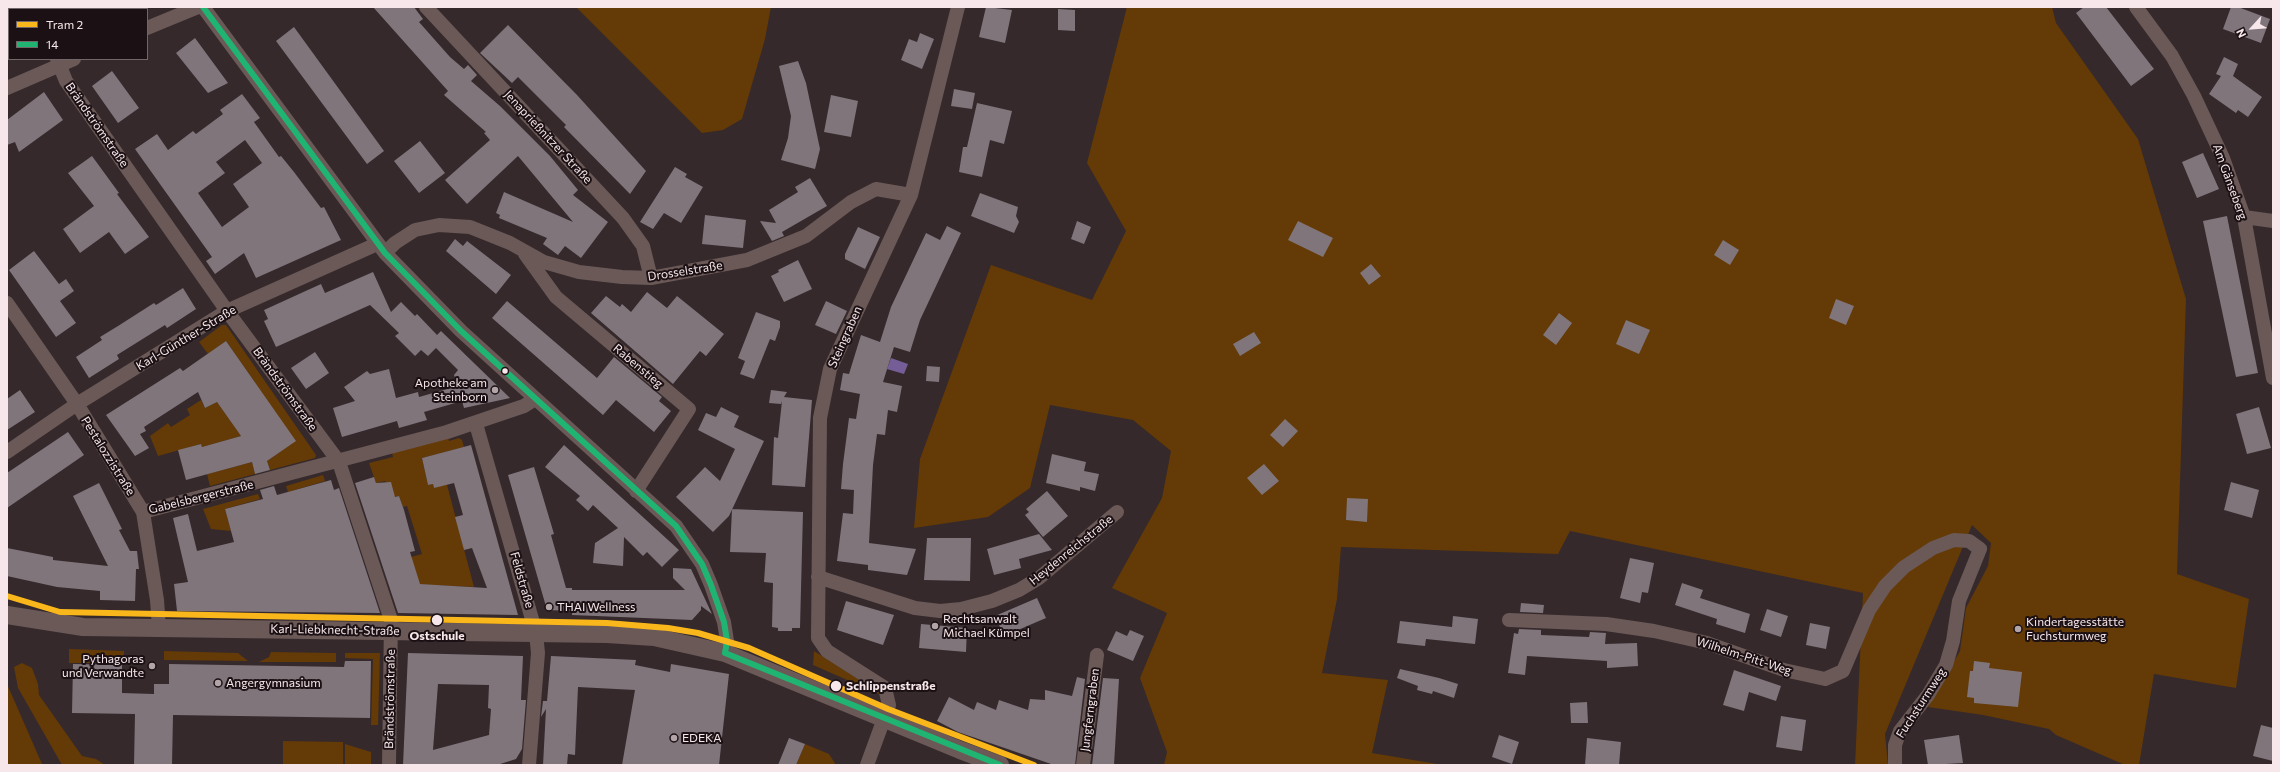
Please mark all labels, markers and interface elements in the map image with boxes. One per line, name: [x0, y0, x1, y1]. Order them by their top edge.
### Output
legend: [8, 8, 148, 60]
north arrow: [2232, 8, 2272, 48]
text: Tram 2: [46, 17, 83, 31]
text: N: [2233, 27, 2248, 40]
text: 14: [46, 37, 58, 51]
street label: Brändströmstraße: [62, 80, 132, 170]
street label: Jenaprießnitzer Straße: [501, 87, 595, 187]
street label: Am Gänseberg: [2210, 142, 2250, 222]
street label: Drosselstraße: [647, 258, 723, 284]
street label: Karl-Günther-Straße: [133, 302, 239, 374]
street label: Steingraben: [825, 304, 865, 370]
street label: Rabenstieg: [610, 341, 666, 391]
street label: Brändströmstraße: [250, 344, 320, 434]
unlabelled marker: [500, 366, 510, 376]
place label: Apotheke am Steinborn: [415, 376, 487, 404]
marker: Apotheke am Steinborn: [490, 385, 500, 395]
street label: Pestalozzistraße: [78, 414, 138, 498]
street label: Gabelsbergerstraße: [147, 477, 255, 517]
street label: Heydenreichstraße: [1026, 512, 1116, 588]
street label: Feldstraße: [507, 550, 537, 610]
place label: THAI Wellness: [557, 600, 636, 614]
marker: THAI Wellness: [544, 602, 554, 612]
place label: Rechtsanwalt Michael Kümpel: [943, 612, 1030, 640]
marker: Ostschule: [430, 613, 444, 627]
place label: Kindertagesstätte Fuchsturmweg: [2026, 615, 2124, 643]
marker: Rechtsanwalt Michael Kümpel: [930, 621, 940, 631]
street label: Karl-Liebknecht-Straße: [270, 622, 400, 638]
marker: Kindertagesstätte Fuchsturmweg: [2013, 624, 2023, 634]
place label: Ostschule: [409, 629, 465, 643]
street label: Wilhelm-Pitt-Weg: [1695, 634, 1793, 678]
street label: Brändströmstraße: [382, 649, 398, 749]
place label: Pythagoras und Verwandte: [62, 652, 144, 680]
marker: Pythagoras und Verwandte: [147, 661, 157, 671]
street label: Fuchsturmweg: [1893, 665, 1949, 741]
street label: Jungferngraben: [1078, 668, 1102, 752]
place label: Angergymnasium: [226, 676, 321, 690]
marker: Angergymnasium: [213, 678, 223, 688]
marker: Schlippenstraße: [829, 679, 843, 693]
place label: Schlippenstraße: [846, 679, 935, 693]
place label: EDEKA: [682, 731, 721, 745]
marker: EDEKA: [669, 733, 679, 743]

